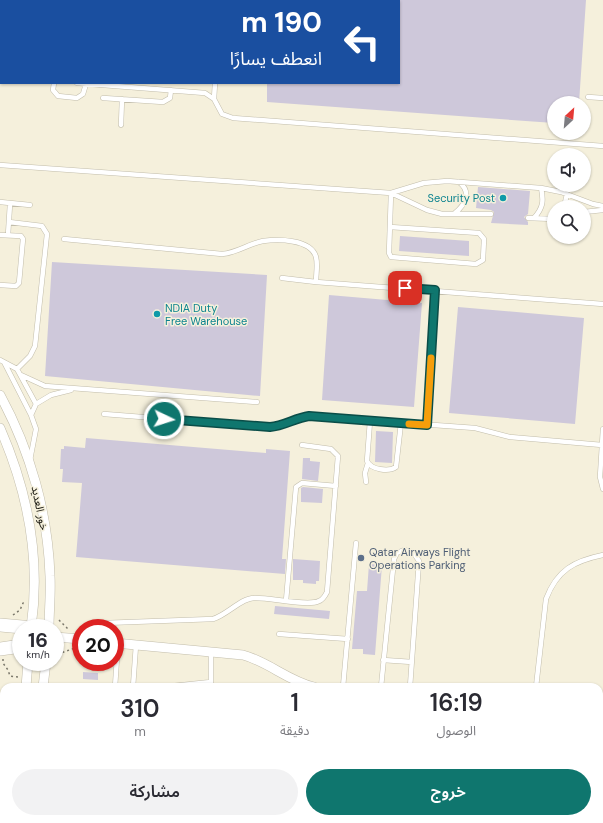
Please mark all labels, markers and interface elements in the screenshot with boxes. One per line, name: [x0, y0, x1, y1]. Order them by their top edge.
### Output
text: 190 m: [241, 4, 322, 41]
icon: left: [336, 16, 388, 68]
text: انعطف يسارًا: [230, 47, 322, 71]
north arrow: [547, 96, 591, 140]
map controls: [547, 96, 591, 244]
button: sound: [547, 148, 591, 192]
place label: Security Post: [428, 191, 495, 205]
marker: Security Post: [498, 193, 508, 203]
button: search: [547, 200, 591, 244]
pin: [388, 271, 422, 305]
icon: arrive: [394, 277, 416, 299]
place label: NDIA Duty Free Warehouse: [165, 301, 247, 328]
marker: NDIA Duty Free Warehouse: [152, 309, 162, 319]
position arrow: [143, 398, 185, 440]
street label: خور العديد: [28, 485, 52, 532]
place label: Qatar Airways Flight Operations Parking: [369, 545, 471, 572]
marker: Qatar Airways Flight Operations Parking: [356, 553, 366, 563]
speed limit sign: 20: [72, 619, 124, 671]
text: 16: [28, 627, 48, 653]
text: km/h: [26, 648, 50, 661]
text: 1: [291, 687, 299, 718]
text: 16:19: [430, 687, 483, 718]
text: 310: [120, 693, 160, 724]
text: دقيقة: [280, 722, 310, 739]
text: الوصول: [437, 722, 476, 739]
text: m: [134, 723, 146, 740]
button: مشاركة: [12, 769, 298, 815]
button: خروج: [306, 769, 591, 815]

